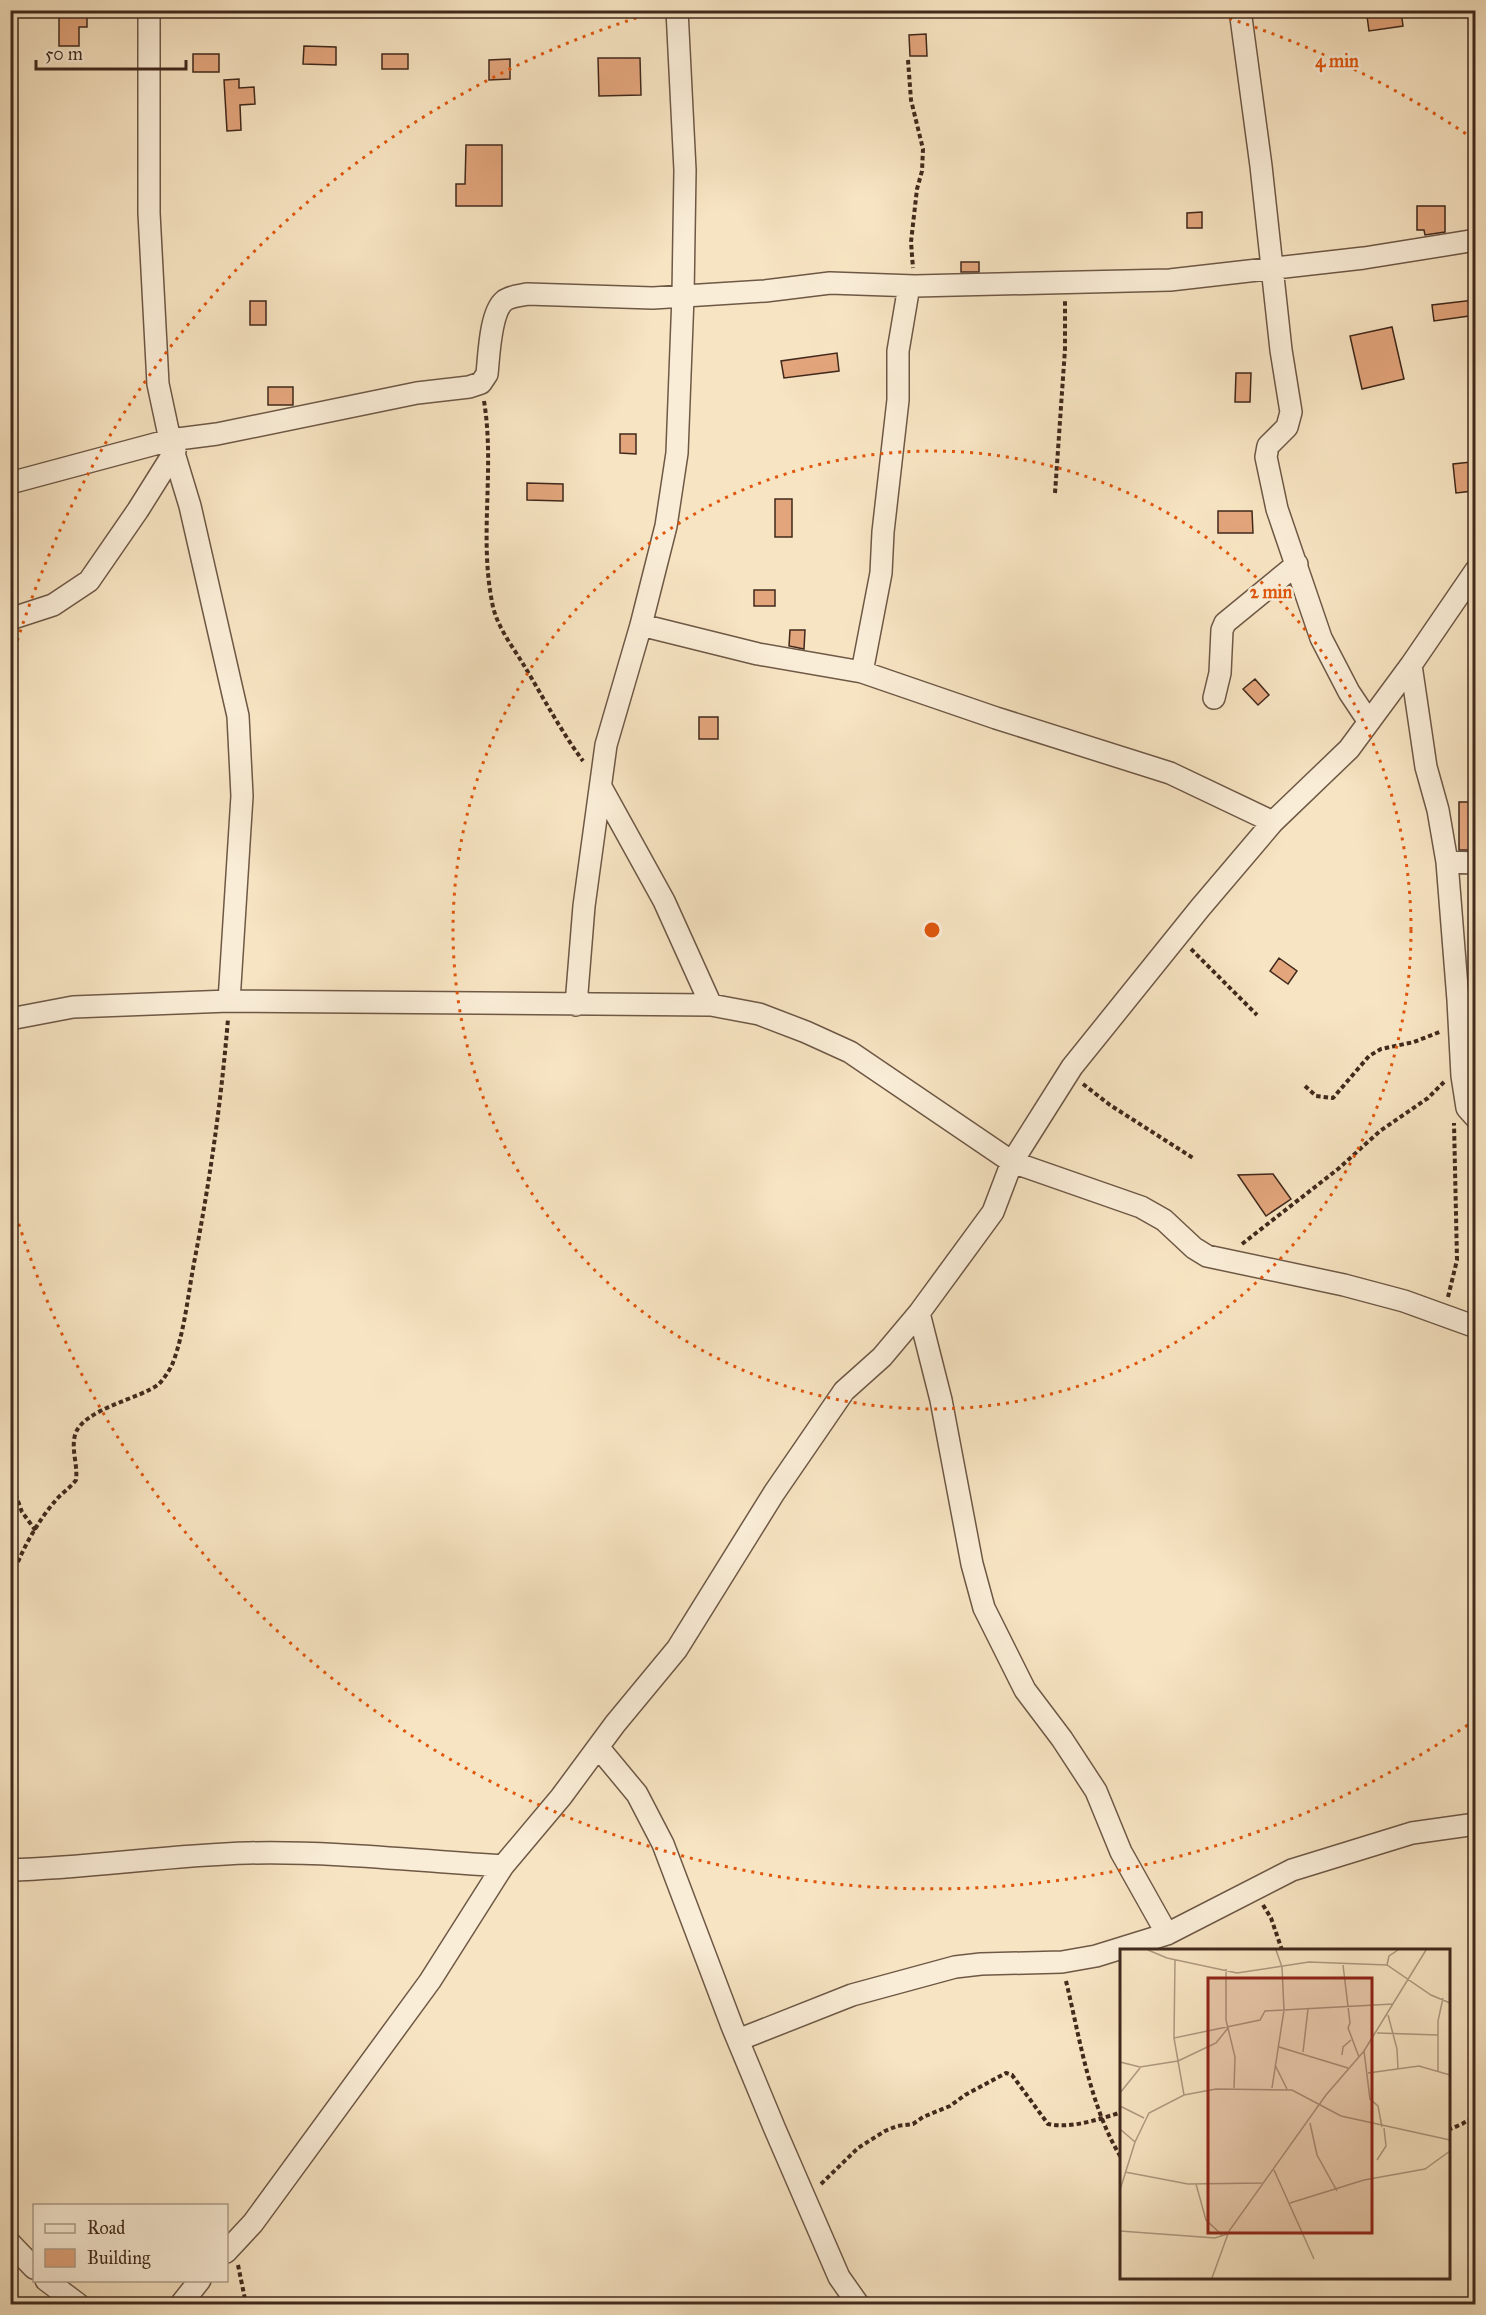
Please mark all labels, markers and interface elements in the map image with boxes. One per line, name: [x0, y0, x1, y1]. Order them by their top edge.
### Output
scale bar: [36, 33, 186, 71]
text: 50 m: [45, 43, 83, 65]
text: 4 min: [1315, 50, 1359, 73]
text: 2 min: [1250, 581, 1293, 603]
centre of rings: [922, 920, 942, 940]
inset map: [1120, 1949, 1450, 2279]
legend: [33, 2204, 228, 2282]
text: Road: [87, 2217, 125, 2239]
text: Building: [87, 2247, 151, 2270]

